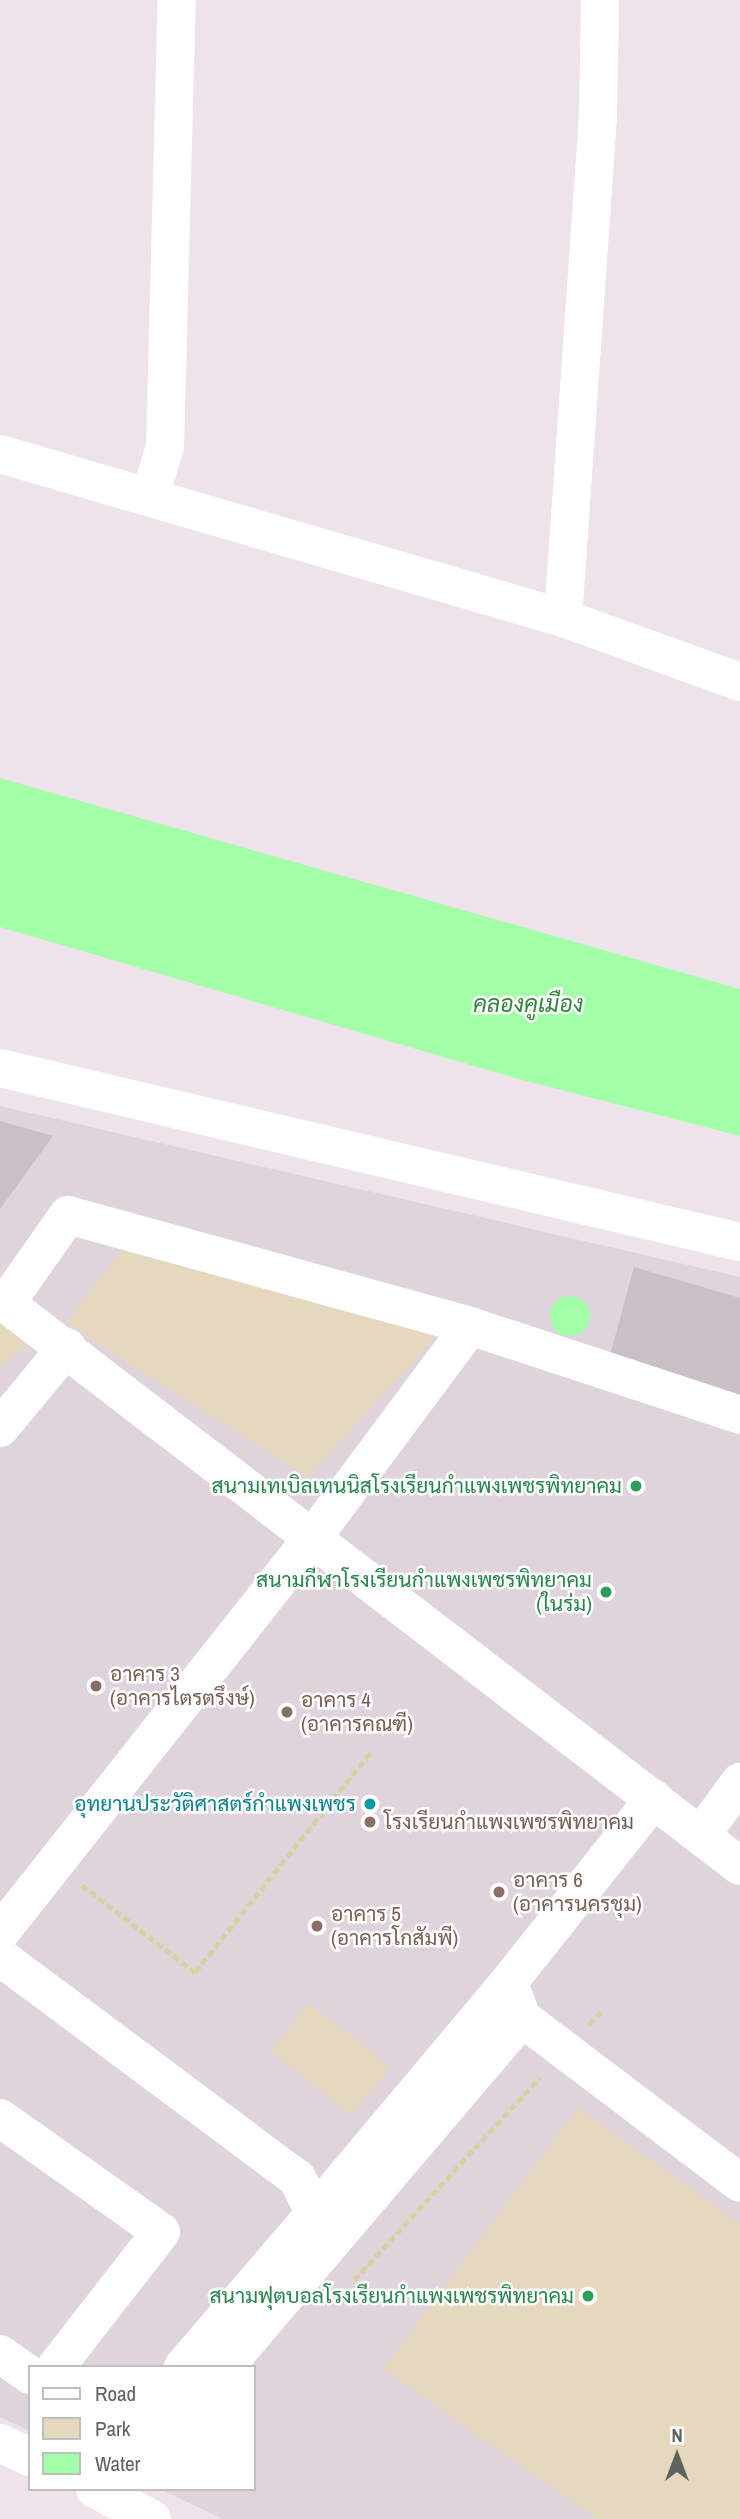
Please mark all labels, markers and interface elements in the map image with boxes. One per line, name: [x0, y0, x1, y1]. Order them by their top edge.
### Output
water label: คลองคูเมือง: [473, 990, 583, 1018]
place label: สนามเทเบิลเทนนิสโรงเรียนกำแพงเพชรพิทยาคม: [212, 1473, 622, 1499]
marker: สนามเทเบิลเทนนิสโรงเรียนกำแพงเพชรพิทยาคม: [628, 1478, 644, 1494]
place label: สนามกีฬาโรงเรียนกำแพงเพชรพิทยาคม (ในร่ม): [256, 1567, 592, 1617]
marker: สนามกีฬาโรงเรียนกำแพงเพชรพิทยาคม (ในร่ม): [598, 1584, 614, 1600]
place label: อาคาร 3 (อาคารไตรตรึงษ์): [110, 1661, 255, 1711]
marker: อาคาร 3 (อาคารไตรตรึงษ์): [88, 1678, 104, 1694]
place label: อาคาร 4 (อาคารคณฑี): [301, 1687, 413, 1737]
marker: อาคาร 4 (อาคารคณฑี): [279, 1704, 295, 1720]
place label: อุทยานประวัติศาสตร์กำแพงเพชร: [74, 1791, 356, 1817]
marker: อุทยานประวัติศาสตร์กำแพงเพชร: [362, 1796, 378, 1812]
place label: โรงเรียนกำแพงเพชรพิทยาคม: [384, 1809, 634, 1835]
marker: โรงเรียนกำแพงเพชรพิทยาคม: [362, 1814, 378, 1830]
place label: อาคาร 6 (อาคารนครชุม): [513, 1867, 642, 1917]
marker: อาคาร 6 (อาคารนครชุม): [491, 1884, 507, 1900]
place label: อาคาร 5 (อาคารโกสัมพี): [331, 1901, 458, 1951]
marker: อาคาร 5 (อาคารโกสัมพี): [309, 1918, 325, 1934]
place label: สนามฟุตบอลโรงเรียนกำแพงเพชรพิทยาคม: [209, 2283, 574, 2309]
marker: สนามฟุตบอลโรงเรียนกำแพงเพชรพิทยาคม: [580, 2288, 596, 2304]
legend: [28, 2365, 256, 2491]
text: Road: [95, 2379, 136, 2408]
text: Park: [95, 2414, 130, 2443]
north arrow: [642, 2421, 712, 2491]
text: N: [671, 2422, 683, 2448]
text: Water: [95, 2449, 140, 2478]

